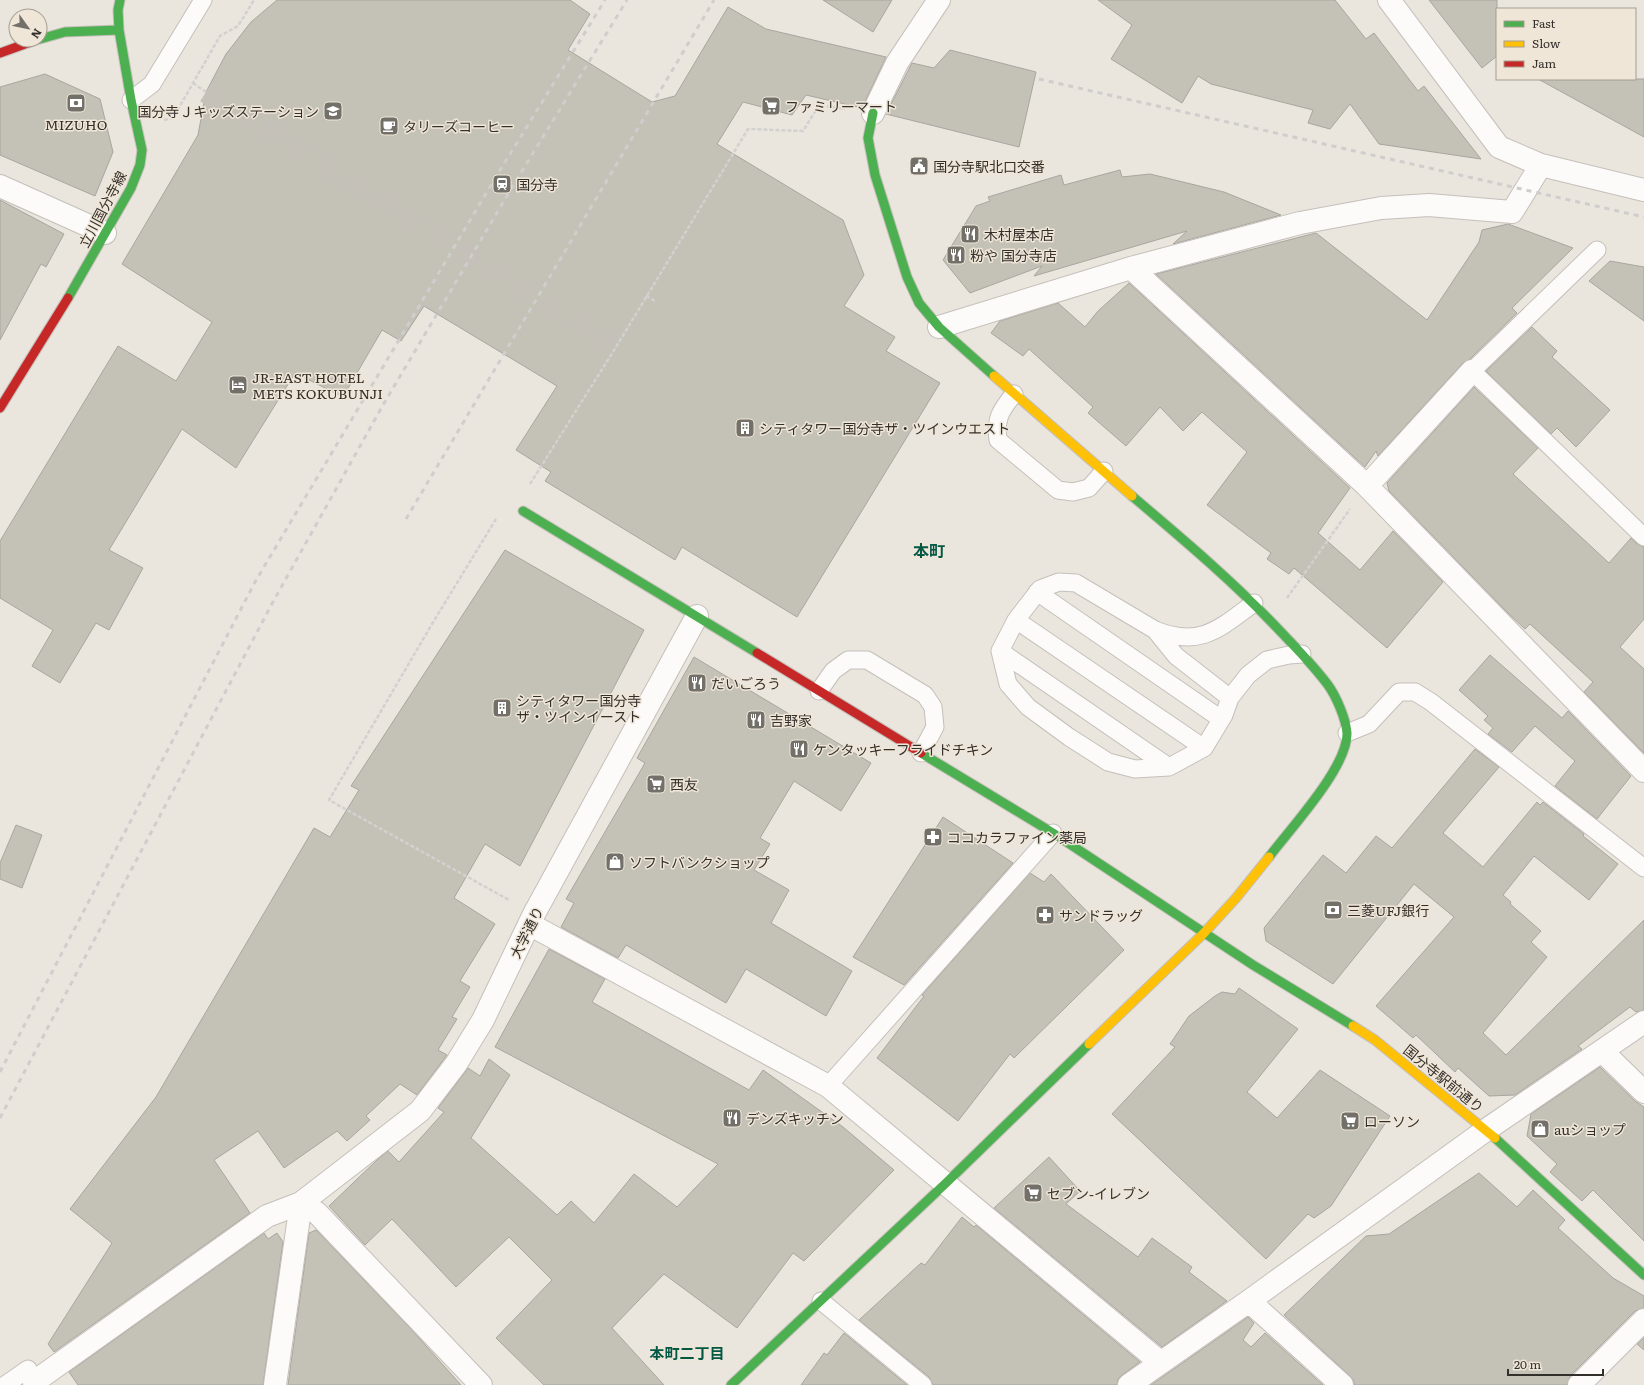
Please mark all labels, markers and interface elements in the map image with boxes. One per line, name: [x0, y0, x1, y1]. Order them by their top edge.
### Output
north arrow: [8, 8, 48, 48]
legend: [1496, 8, 1636, 80]
text: Fast: [1532, 14, 1556, 32]
text: N: [28, 26, 46, 42]
text: Slow: [1532, 34, 1561, 52]
text: Jam: [1532, 54, 1557, 72]
bank icon: MIZUHO: [65, 92, 87, 114]
supermarket icon: ファミリーマート: [760, 95, 782, 117]
place label: ファミリーマート: [785, 96, 897, 116]
school or university icon: 国分寺Ｊキッズステーション: [322, 100, 344, 122]
place label: 国分寺Ｊキッズステーション: [137, 101, 319, 121]
place label: MIZUHO: [45, 114, 107, 134]
cafe icon: タリーズコーヒー: [378, 115, 400, 137]
place label: タリーズコーヒー: [403, 116, 514, 136]
public building icon: 国分寺駅北口交番: [908, 155, 930, 177]
place label: 国分寺駅北口交番: [933, 156, 1045, 176]
street label: 立川国分寺線: [73, 167, 131, 251]
station icon: 国分寺: [491, 173, 513, 195]
place label: 国分寺: [516, 174, 558, 194]
restaurant icon: 木村屋本店: [959, 223, 981, 245]
place label: 木村屋本店: [984, 224, 1054, 244]
restaurant icon: 粉や 国分寺店: [945, 244, 967, 266]
place label: 粉や 国分寺店: [970, 245, 1057, 265]
place label: JR-EAST HOTEL METS KOKUBUNJI: [252, 367, 383, 403]
hotel icon: JR-EAST HOTEL METS KOKUBUNJI: [227, 374, 249, 396]
building icon: シティタワー国分寺ザ・ツインウエスト: [734, 417, 756, 439]
place label: シティタワー国分寺ザ・ツインウエスト: [759, 418, 1010, 438]
district label: 本町: [913, 538, 945, 562]
restaurant icon: だいごろう: [686, 672, 708, 694]
place label: だいごろう: [711, 673, 781, 693]
place label: シティタワー国分寺 ザ・ツインイースト: [516, 690, 641, 726]
building icon: シティタワー国分寺 ザ・ツインイースト: [491, 697, 513, 719]
restaurant icon: 吉野家: [745, 709, 767, 731]
place label: 吉野家: [770, 710, 812, 730]
restaurant icon: ケンタッキーフライドチキン: [788, 738, 810, 760]
place label: ケンタッキーフライドチキン: [813, 739, 993, 759]
supermarket icon: 西友: [645, 773, 667, 795]
place label: 西友: [670, 774, 698, 794]
pharmacy icon: ココカラファイン薬局: [922, 826, 944, 848]
place label: ココカラファイン薬局: [947, 827, 1087, 847]
shop icon: ソフトバンクショップ: [604, 851, 626, 873]
place label: ソフトバンクショップ: [629, 852, 770, 872]
bank icon: 三菱UFJ銀行: [1322, 899, 1344, 921]
place label: 三菱UFJ銀行: [1347, 900, 1429, 920]
street label: 大学通り: [504, 903, 548, 961]
pharmacy icon: サンドラッグ: [1034, 904, 1056, 926]
place label: サンドラッグ: [1059, 905, 1143, 925]
street label: 国分寺駅前通り: [1400, 1039, 1488, 1117]
restaurant icon: デンズキッチン: [721, 1107, 743, 1129]
place label: デンズキッチン: [746, 1108, 844, 1128]
supermarket icon: ローソン: [1339, 1110, 1361, 1132]
place label: ローソン: [1364, 1111, 1420, 1131]
shop icon: auショップ: [1529, 1118, 1551, 1140]
place label: auショップ: [1554, 1119, 1626, 1139]
supermarket icon: セブン-イレブン: [1022, 1182, 1044, 1204]
place label: セブン-イレブン: [1047, 1183, 1150, 1203]
district label: 本町二丁目: [649, 1341, 725, 1364]
scale bar: [1508, 1351, 1603, 1377]
text: 20 m: [1514, 1355, 1541, 1373]

